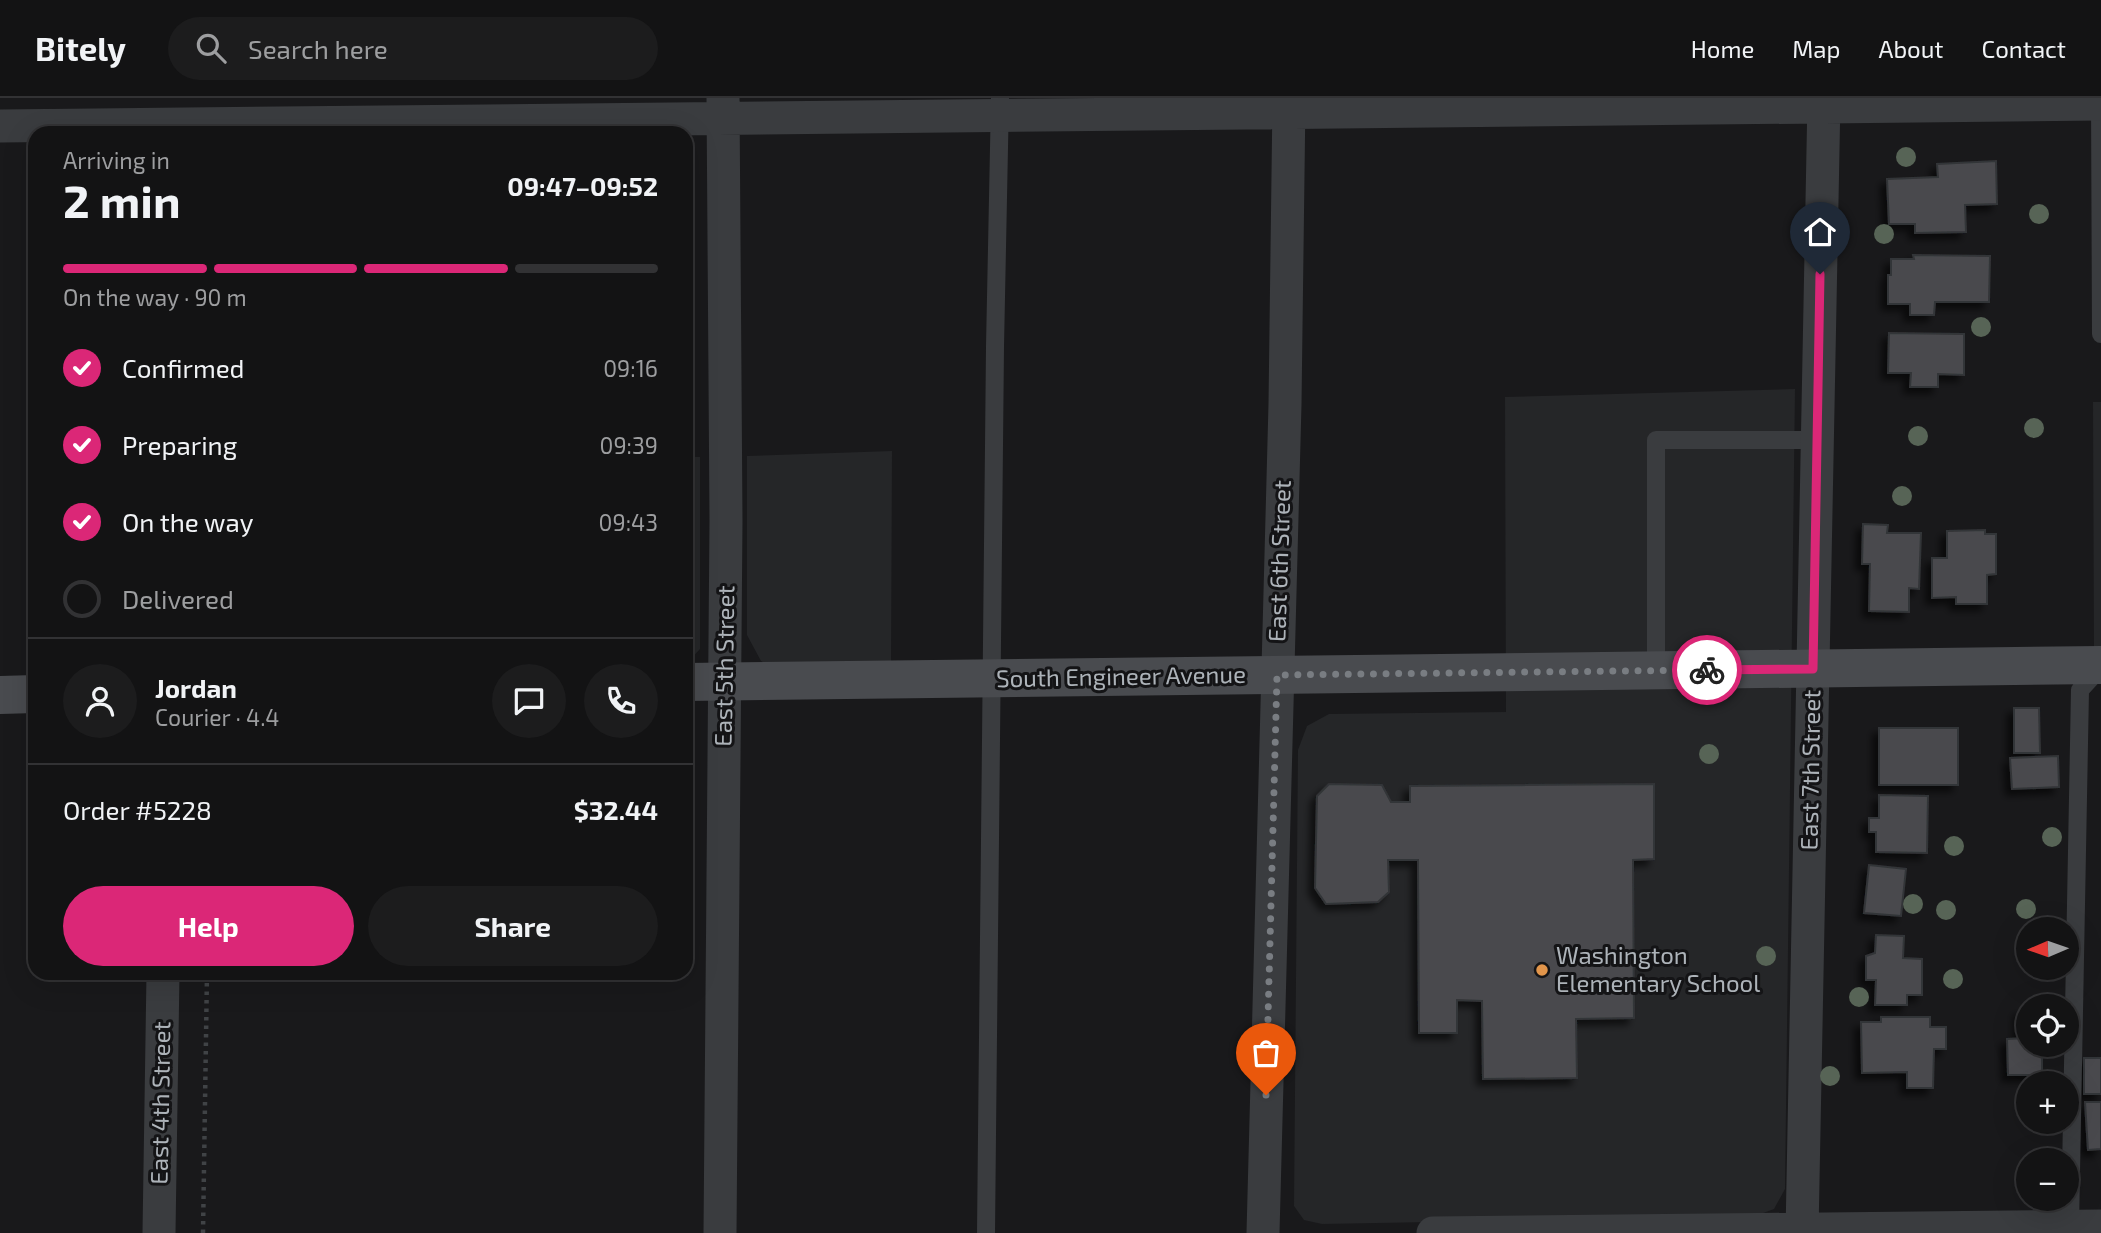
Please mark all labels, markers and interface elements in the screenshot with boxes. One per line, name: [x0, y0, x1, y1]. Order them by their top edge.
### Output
search box: [168, 17, 658, 80]
text: Bitely: [35, 28, 126, 68]
icon: search: [192, 29, 230, 67]
text: Search here: [248, 33, 388, 64]
text: Home: [1691, 34, 1754, 63]
text: Map: [1792, 34, 1840, 63]
text: About: [1878, 34, 1944, 63]
text: Contact: [1982, 34, 2066, 63]
text: Arriving in: [63, 146, 170, 174]
text: 09:47–09:52: [507, 170, 658, 201]
text: 2 min: [63, 172, 181, 227]
pin: [1790, 202, 1850, 274]
icon: home: [1801, 213, 1839, 251]
text: On the way · 90 m: [63, 283, 247, 311]
icon: check: [63, 349, 101, 387]
text: Confirmed: [122, 352, 245, 383]
text: 09:16: [603, 354, 658, 382]
icon: check: [63, 426, 101, 464]
text: Preparing: [122, 429, 237, 460]
text: 09:39: [600, 431, 658, 459]
street label: East 6th Street: [1261, 479, 1296, 642]
icon: check: [63, 503, 101, 541]
text: On the way: [122, 506, 253, 537]
text: 09:43: [599, 508, 658, 536]
text: Delivered: [122, 583, 234, 614]
street label: East 5th Street: [708, 585, 739, 747]
courier: [1672, 635, 1742, 705]
icon: bike: [1688, 651, 1726, 689]
street label: South Engineer Avenue: [996, 659, 1246, 692]
button: person: [63, 664, 137, 738]
button: chat: [492, 664, 566, 738]
button: phone: [584, 664, 658, 738]
text: Jordan: [155, 672, 237, 703]
street label: East 7th Street: [1794, 689, 1825, 851]
text: Courier · 4.4: [155, 703, 279, 731]
text: Order #5228: [63, 794, 212, 825]
text: $32.44: [574, 794, 658, 825]
button: Help: [63, 886, 354, 966]
button: Share: [368, 886, 658, 966]
north arrow: [2016, 917, 2079, 980]
map controls: [2016, 917, 2079, 1211]
place label: Washington Elementary School: [1556, 940, 1760, 997]
marker: Washington Elementary School: [1534, 962, 1550, 978]
button: locate: [2016, 994, 2079, 1057]
street label: East 4th Street: [144, 1021, 175, 1185]
pin: [1236, 1023, 1296, 1095]
icon: bag: [1247, 1034, 1285, 1072]
button: +: [2016, 1071, 2079, 1134]
button: −: [2016, 1148, 2079, 1211]

